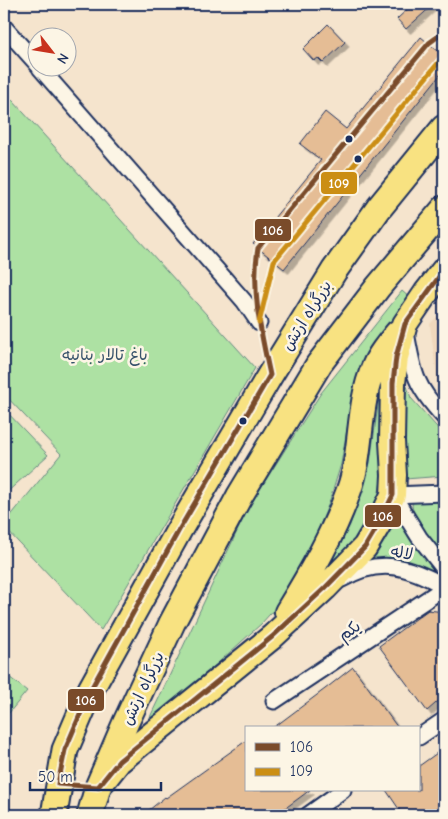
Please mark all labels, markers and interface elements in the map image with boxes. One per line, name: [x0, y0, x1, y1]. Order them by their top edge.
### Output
north arrow: [28, 28, 78, 78]
text: N: [53, 50, 72, 67]
unlabelled marker: [344, 134, 354, 144]
unlabelled marker: [353, 154, 363, 164]
line badge: 109: [320, 171, 358, 195]
text: 109: [329, 175, 349, 192]
line badge: 106: [254, 218, 292, 242]
text: 106: [263, 222, 283, 239]
street label: بزرگراه ارتش: [277, 277, 335, 354]
park label: باغ تالار بنانیه: [62, 346, 148, 366]
unlabelled marker: [238, 416, 248, 426]
line badge: 106: [364, 504, 402, 528]
text: 106: [373, 508, 393, 525]
street label: لاله: [389, 542, 414, 564]
street label: یکم: [335, 617, 366, 647]
street label: بزرگراه ارتش: [117, 648, 168, 728]
line badge: 106: [67, 688, 105, 712]
text: 106: [76, 692, 96, 709]
legend: [245, 726, 420, 792]
text: 106: [290, 738, 313, 756]
scale bar: [30, 759, 161, 791]
text: 109: [290, 762, 313, 780]
text: 50 m: [38, 768, 73, 786]

